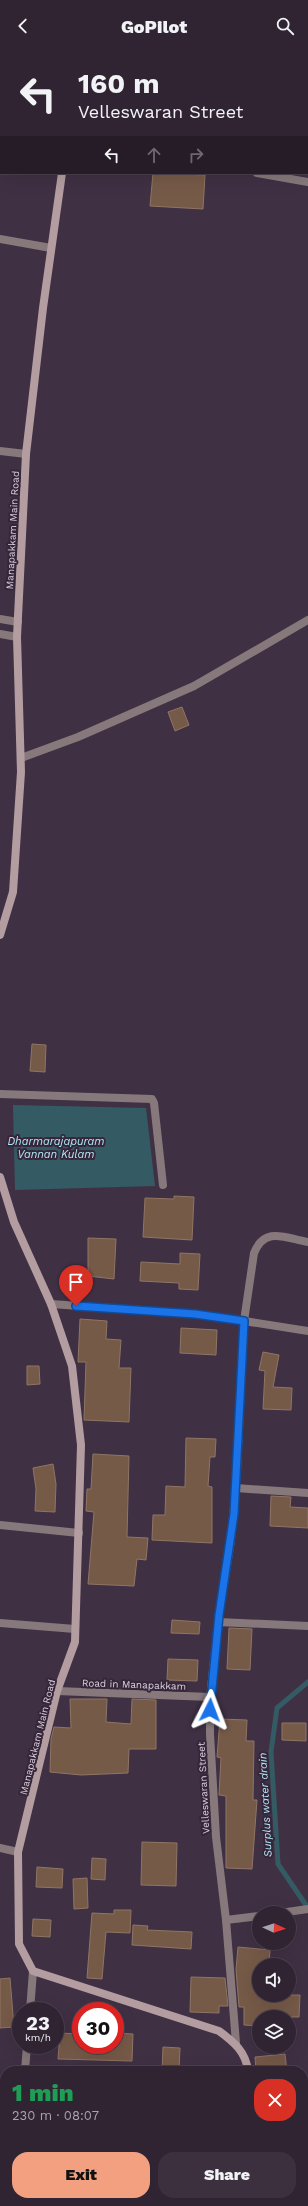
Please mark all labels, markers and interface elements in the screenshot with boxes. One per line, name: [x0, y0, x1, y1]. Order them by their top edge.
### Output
icon: back: [12, 15, 34, 37]
icon: search: [274, 15, 296, 37]
text: GoPilot: [121, 16, 187, 37]
text: 160 m: [78, 67, 160, 100]
icon: left: [12, 68, 64, 120]
text: Velleswaran Street: [78, 101, 243, 122]
icon: left: [101, 144, 123, 166]
icon: ahead: [143, 144, 165, 166]
icon: right: [185, 144, 207, 166]
street label: Manapakkam Main Road: [4, 471, 21, 590]
water label: Dharmarajapuram Vannan Kulam: [7, 1135, 105, 1161]
pin: [59, 1265, 93, 1306]
icon: arrive: [65, 1271, 87, 1293]
street label: Road in Manapakkam: [82, 1677, 186, 1692]
street label: Manapakkam Main Road: [18, 1678, 57, 1796]
position arrow: [189, 1689, 231, 1731]
street label: Velleswaran Street: [196, 1741, 211, 1834]
water label: Surplus water drain: [256, 1752, 275, 1858]
north arrow: [252, 1906, 296, 1950]
map controls: [252, 1906, 296, 2054]
button: sound: [252, 1958, 296, 2002]
speed limit sign: 30: [72, 2002, 124, 2054]
button: layers: [252, 2010, 296, 2054]
text: 23: [26, 2011, 50, 2035]
text: km/h: [25, 2032, 51, 2043]
text: 1 min: [12, 2079, 74, 2107]
button: close: [254, 2079, 296, 2121]
text: 230 m · 08:07: [12, 2108, 99, 2123]
button: Exit: [12, 2152, 150, 2198]
button: Share: [158, 2152, 296, 2198]

